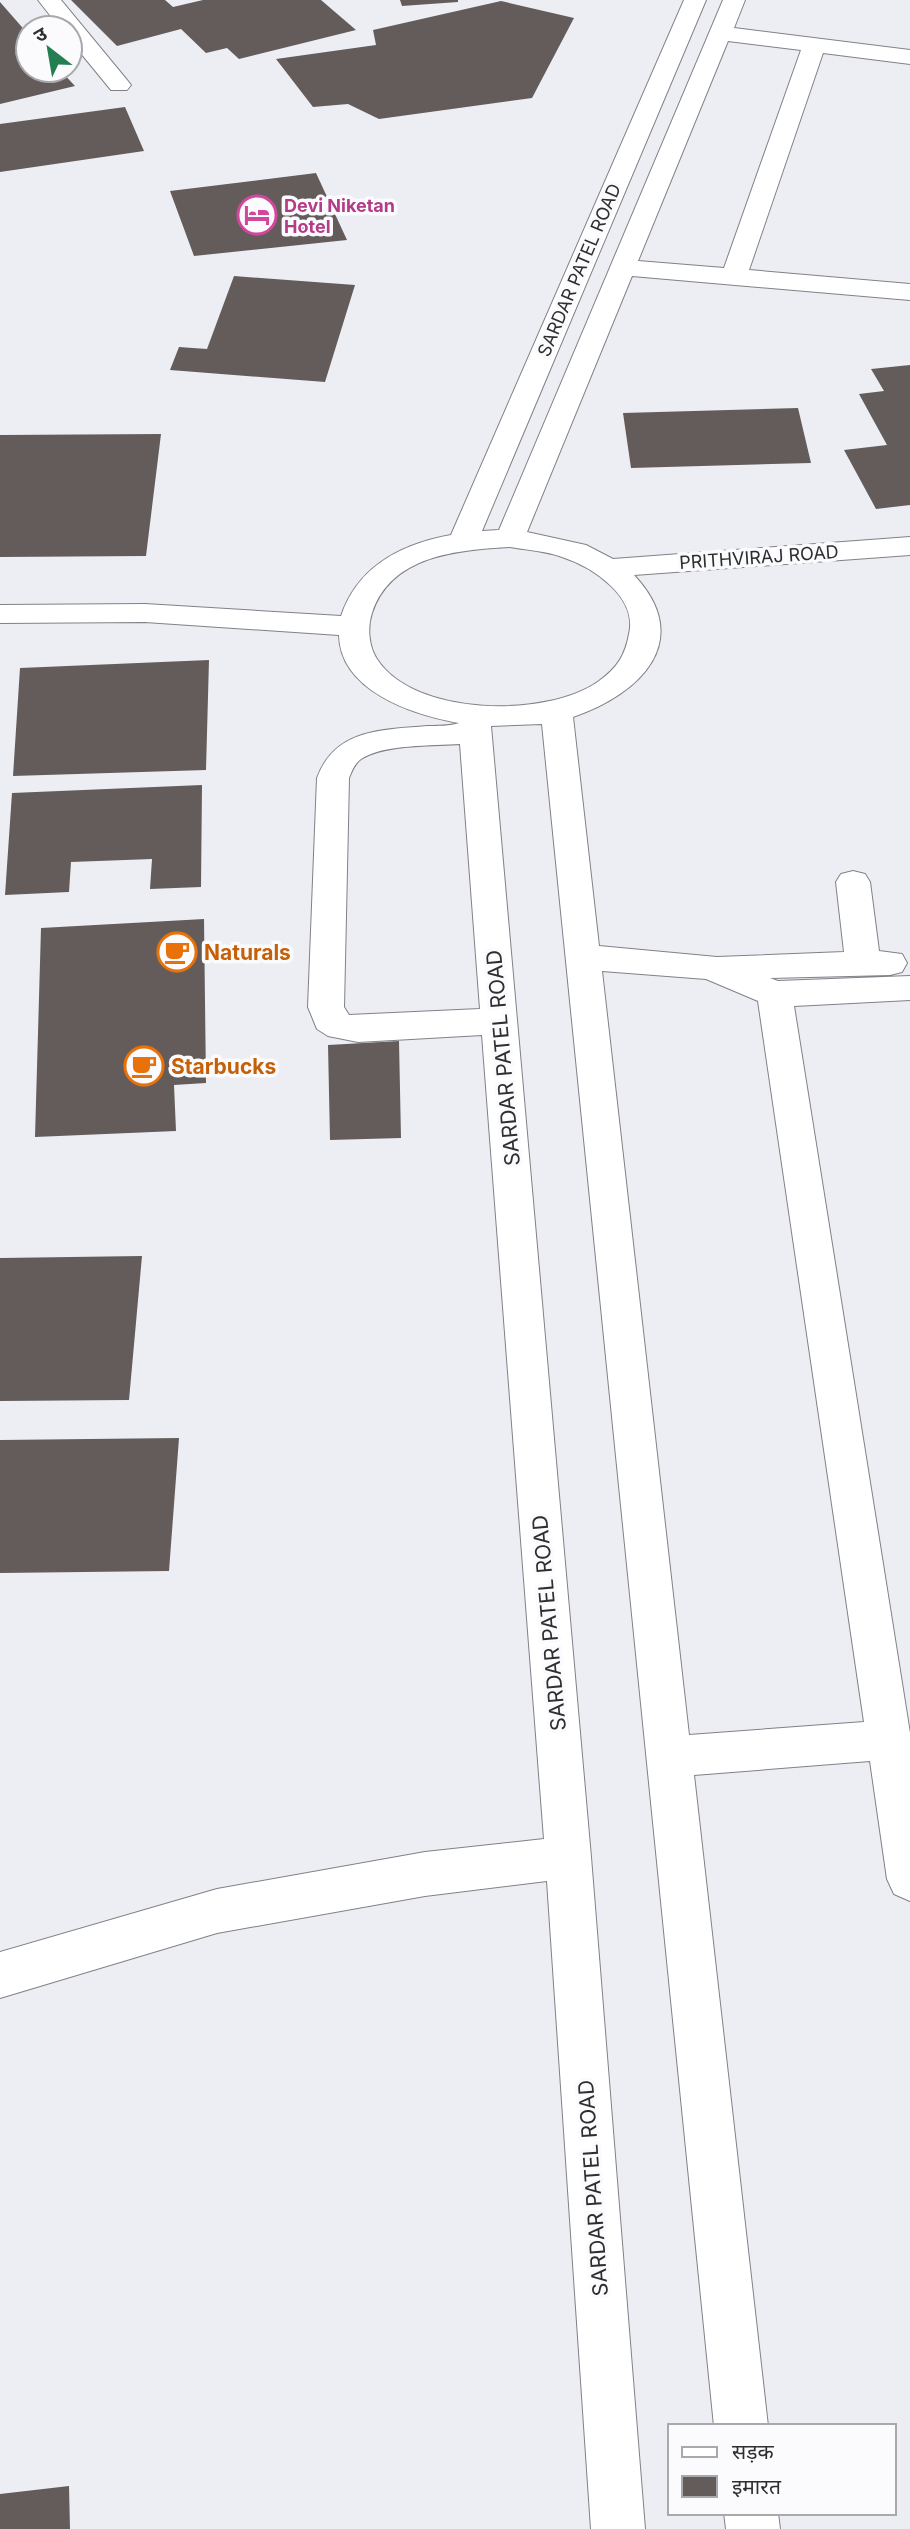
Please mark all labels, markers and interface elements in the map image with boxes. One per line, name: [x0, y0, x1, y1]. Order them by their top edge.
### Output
north arrow: [14, 14, 84, 84]
text: उ: [30, 22, 52, 48]
street label: SARDAR PATEL ROAD: [533, 180, 625, 360]
hotel icon: Devi Niketan Hotel: [236, 194, 278, 236]
place label: Devi Niketan Hotel: [284, 195, 395, 237]
street label: PRITHVIRAJ ROAD: [679, 541, 839, 573]
cafe icon: Naturals: [156, 931, 198, 973]
place label: Naturals: [204, 940, 291, 965]
street label: SARDAR PATEL ROAD: [481, 949, 525, 1167]
cafe icon: Starbucks: [123, 1045, 165, 1087]
place label: Starbucks: [171, 1054, 276, 1079]
street label: SARDAR PATEL ROAD: [527, 1514, 571, 1732]
street label: SARDAR PATEL ROAD: [573, 2079, 613, 2297]
legend: [668, 2424, 896, 2515]
text: सड़क: [732, 2439, 774, 2464]
text: इमारत: [732, 2474, 782, 2499]

